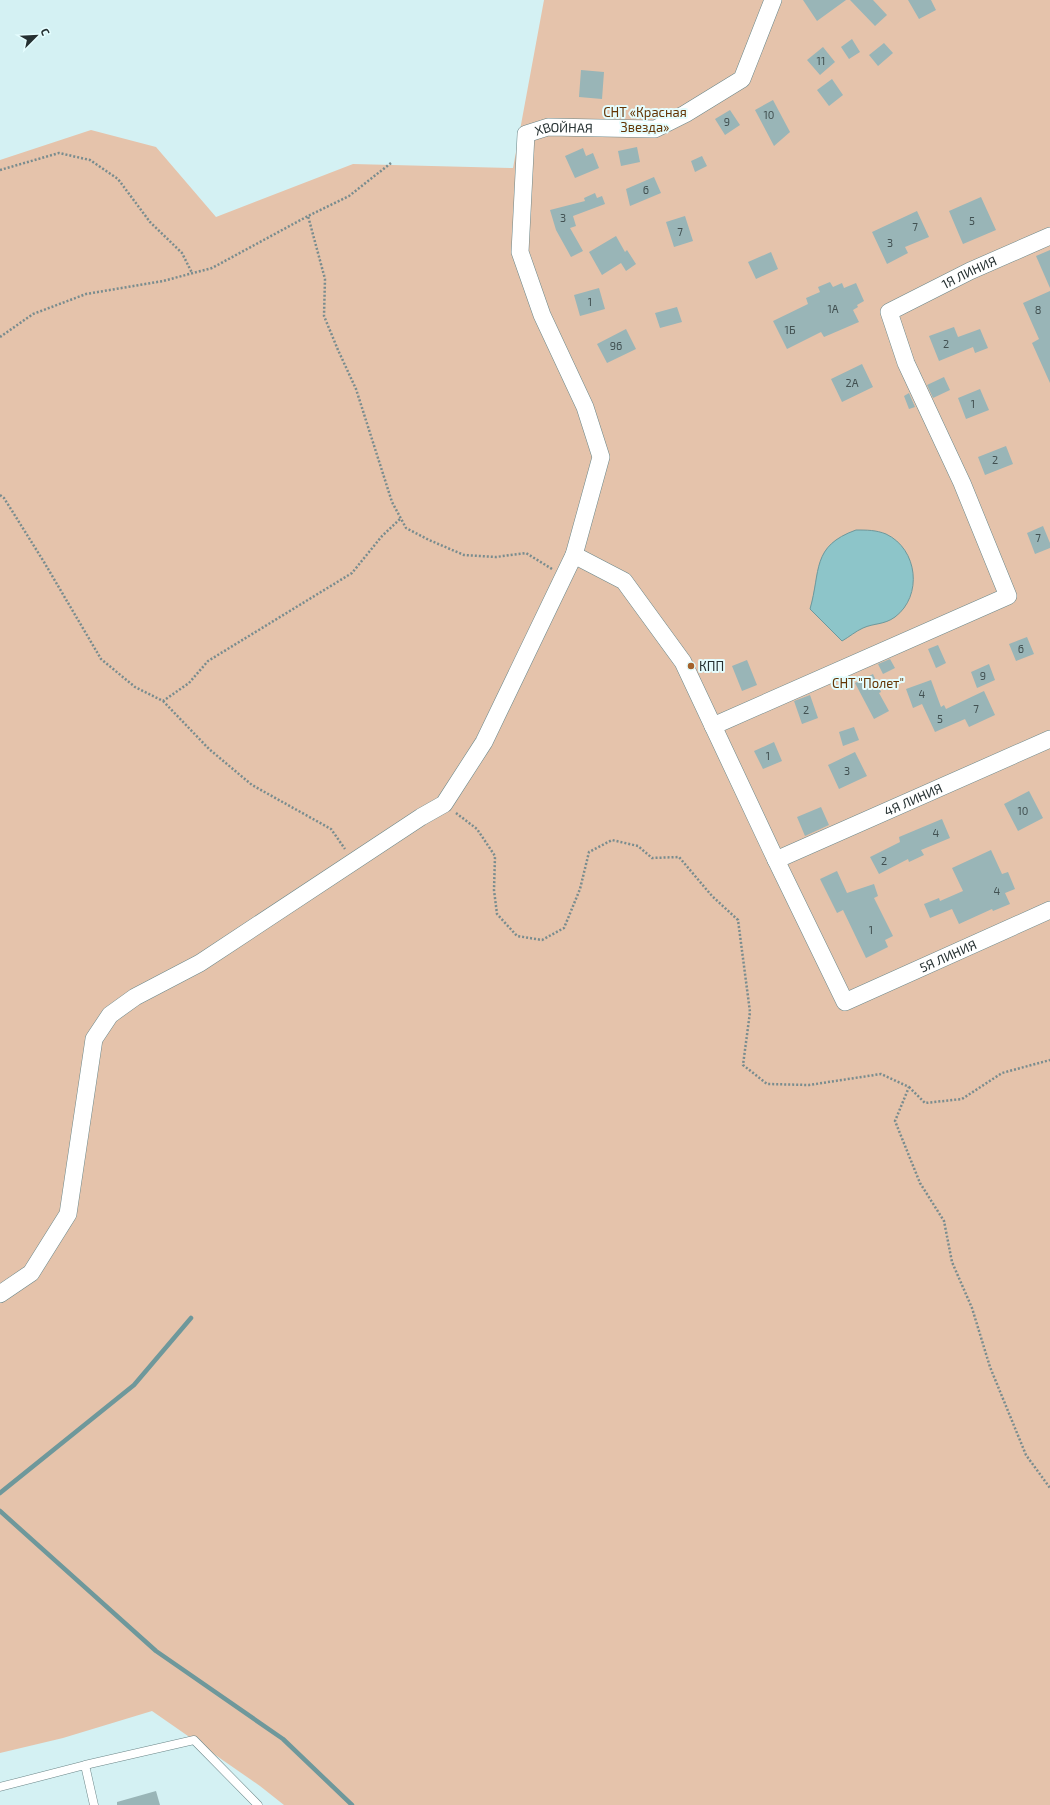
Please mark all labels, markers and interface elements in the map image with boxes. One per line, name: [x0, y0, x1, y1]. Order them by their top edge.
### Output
north arrow: [16, 16, 56, 56]
text: С: [38, 26, 53, 38]
house number: 11: [817, 54, 825, 67]
park label: СНТ «Красная Звезда»: [603, 104, 687, 135]
house number: 10: [763, 108, 775, 121]
house number: 9: [724, 115, 730, 128]
street label: ХВОЙНАЯ: [533, 119, 593, 139]
house number: 6: [643, 183, 649, 196]
house number: 3: [560, 211, 566, 224]
house number: 5: [969, 214, 975, 227]
house number: 7: [912, 220, 918, 233]
house number: 7: [677, 225, 683, 238]
house number: 3: [887, 236, 893, 249]
street label: 1Я ЛИНИЯ: [939, 252, 999, 292]
house number: 1: [588, 295, 592, 308]
house number: 1А: [827, 302, 839, 315]
house number: 8: [1035, 303, 1041, 316]
house number: 1Б: [785, 323, 796, 336]
house number: 2: [943, 337, 949, 350]
house number: 96: [610, 339, 622, 352]
house number: 2А: [845, 376, 859, 389]
house number: 1: [971, 397, 975, 410]
house number: 2: [992, 453, 998, 466]
house number: 7: [1035, 531, 1041, 544]
house number: 6: [1018, 642, 1024, 655]
place label: КПП: [699, 658, 724, 674]
marker: КПП: [686, 661, 696, 671]
house number: 9: [980, 669, 986, 682]
park label: СНТ "Полет": [832, 675, 904, 691]
house number: 4: [919, 687, 926, 700]
house number: 7: [973, 702, 979, 715]
house number: 2: [803, 703, 809, 716]
house number: 5: [937, 712, 943, 725]
house number: 1: [766, 749, 770, 762]
house number: 3: [844, 764, 850, 777]
street label: 4Я ЛИНИЯ: [882, 780, 945, 819]
house number: 10: [1017, 804, 1029, 817]
house number: 4: [933, 826, 940, 839]
house number: 2: [881, 854, 887, 867]
house number: 4: [994, 884, 1001, 897]
house number: 1: [869, 923, 873, 936]
street label: 5Я ЛИНИЯ: [917, 936, 979, 976]

